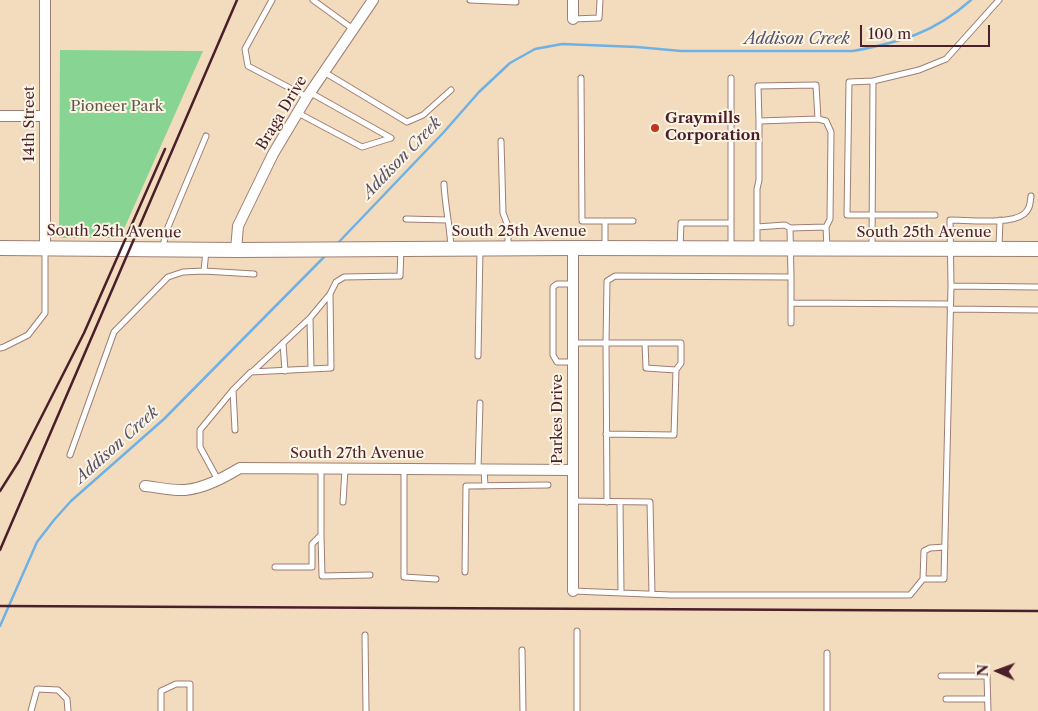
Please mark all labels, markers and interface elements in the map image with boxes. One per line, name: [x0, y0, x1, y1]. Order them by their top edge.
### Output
scale bar: [863, 15, 993, 47]
text: 100 m: [868, 24, 911, 43]
water label: Addison Creek: [744, 29, 850, 49]
street label: Braga Drive: [253, 73, 311, 153]
street label: 14th Street: [21, 86, 39, 162]
park label: Pioneer Park: [71, 98, 163, 116]
place label: Graymills Corporation: [665, 110, 761, 145]
water label: Addison Creek: [358, 113, 446, 203]
marker: Graymills Corporation: [649, 122, 661, 134]
street label: South 25th Avenue: [46, 222, 182, 242]
street label: South 25th Avenue: [452, 223, 586, 241]
street label: South 25th Avenue: [857, 224, 991, 242]
street label: Parkes Drive: [549, 374, 567, 464]
water label: Addison Creek: [71, 403, 163, 487]
street label: South 27th Avenue: [290, 445, 424, 463]
north arrow: [973, 646, 1023, 696]
text: N: [974, 664, 992, 677]

